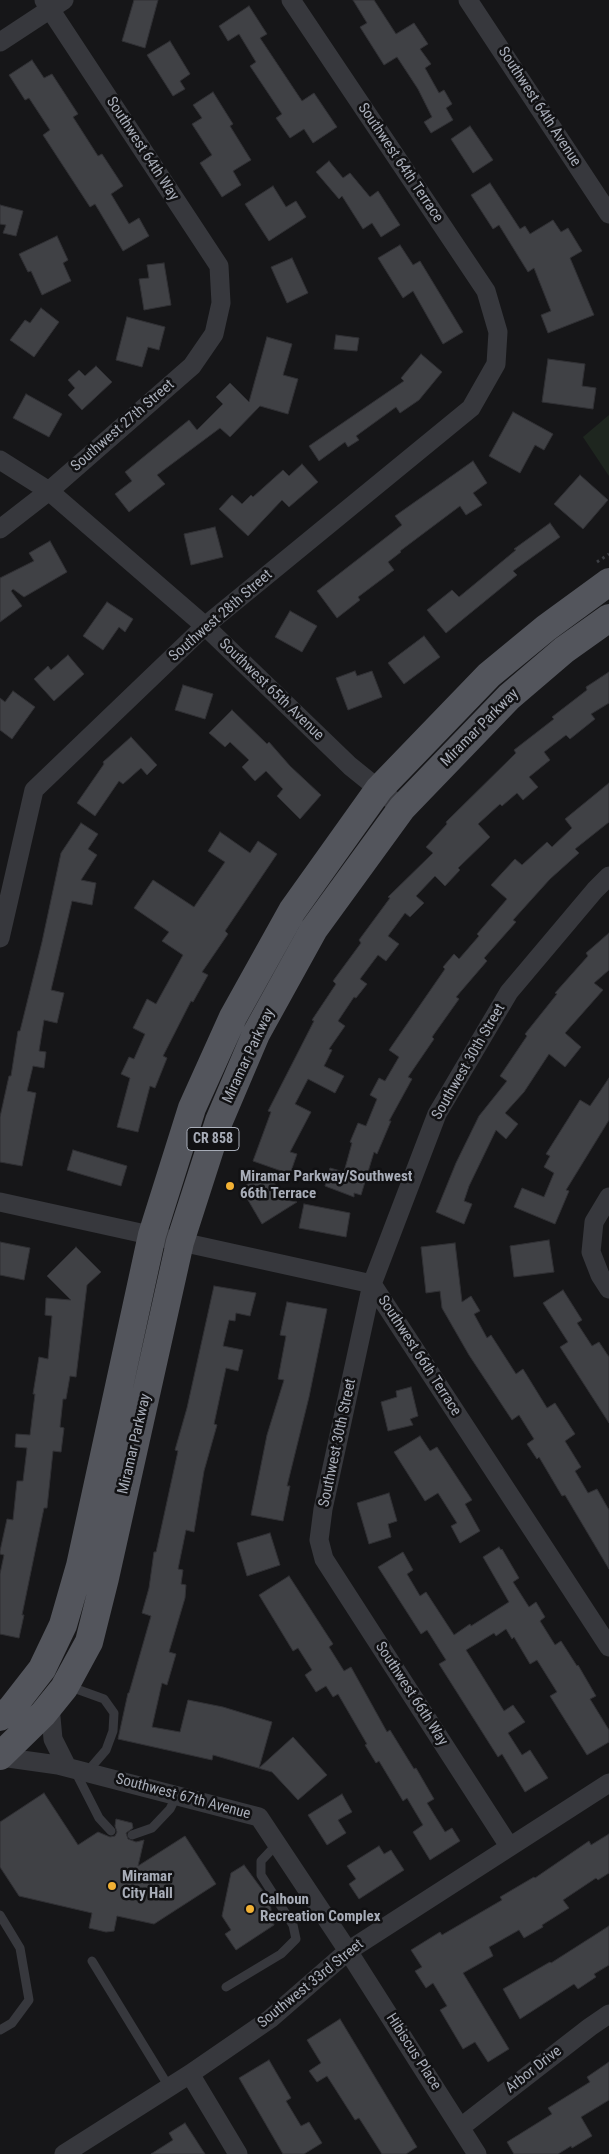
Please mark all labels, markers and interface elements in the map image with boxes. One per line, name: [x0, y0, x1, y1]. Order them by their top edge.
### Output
street label: Southwest 64th Avenue: [494, 44, 584, 170]
street label: Southwest 64th Way: [102, 94, 182, 204]
street label: Southwest 64th Terrace: [353, 100, 447, 226]
street label: Southwest 27th Street: [68, 376, 178, 476]
street label: Southwest 28th Street: [166, 566, 276, 666]
street label: Southwest 65th Avenue: [215, 635, 327, 745]
street label: Miramar Parkway: [437, 685, 523, 771]
street label: Southwest 30th Street: [428, 1001, 510, 1123]
street label: Miramar Parkway: [219, 1006, 279, 1106]
road number: CR 858: [187, 1128, 239, 1150]
place label: Miramar Parkway/Southwest 66th Terrace: [240, 1168, 412, 1203]
marker: Miramar Parkway/Southwest 66th Terrace: [224, 1180, 236, 1192]
street label: Southwest 66th Terrace: [373, 1292, 465, 1420]
street label: Southwest 30th Street: [316, 1377, 360, 1509]
street label: Miramar Parkway: [115, 1392, 155, 1496]
street label: Southwest 66th Way: [371, 1639, 451, 1749]
street label: Southwest 67th Avenue: [114, 1770, 252, 1824]
place label: Miramar City Hall: [122, 1868, 173, 1903]
marker: Miramar City Hall: [106, 1880, 118, 1892]
place label: Calhoun Recreation Complex: [260, 1891, 380, 1926]
marker: Calhoun Recreation Complex: [244, 1903, 256, 1915]
street label: Southwest 33rd Street: [254, 1936, 368, 2032]
street label: Hibiscus Place: [382, 2010, 444, 2094]
street label: Arbor Drive: [502, 2043, 566, 2097]

